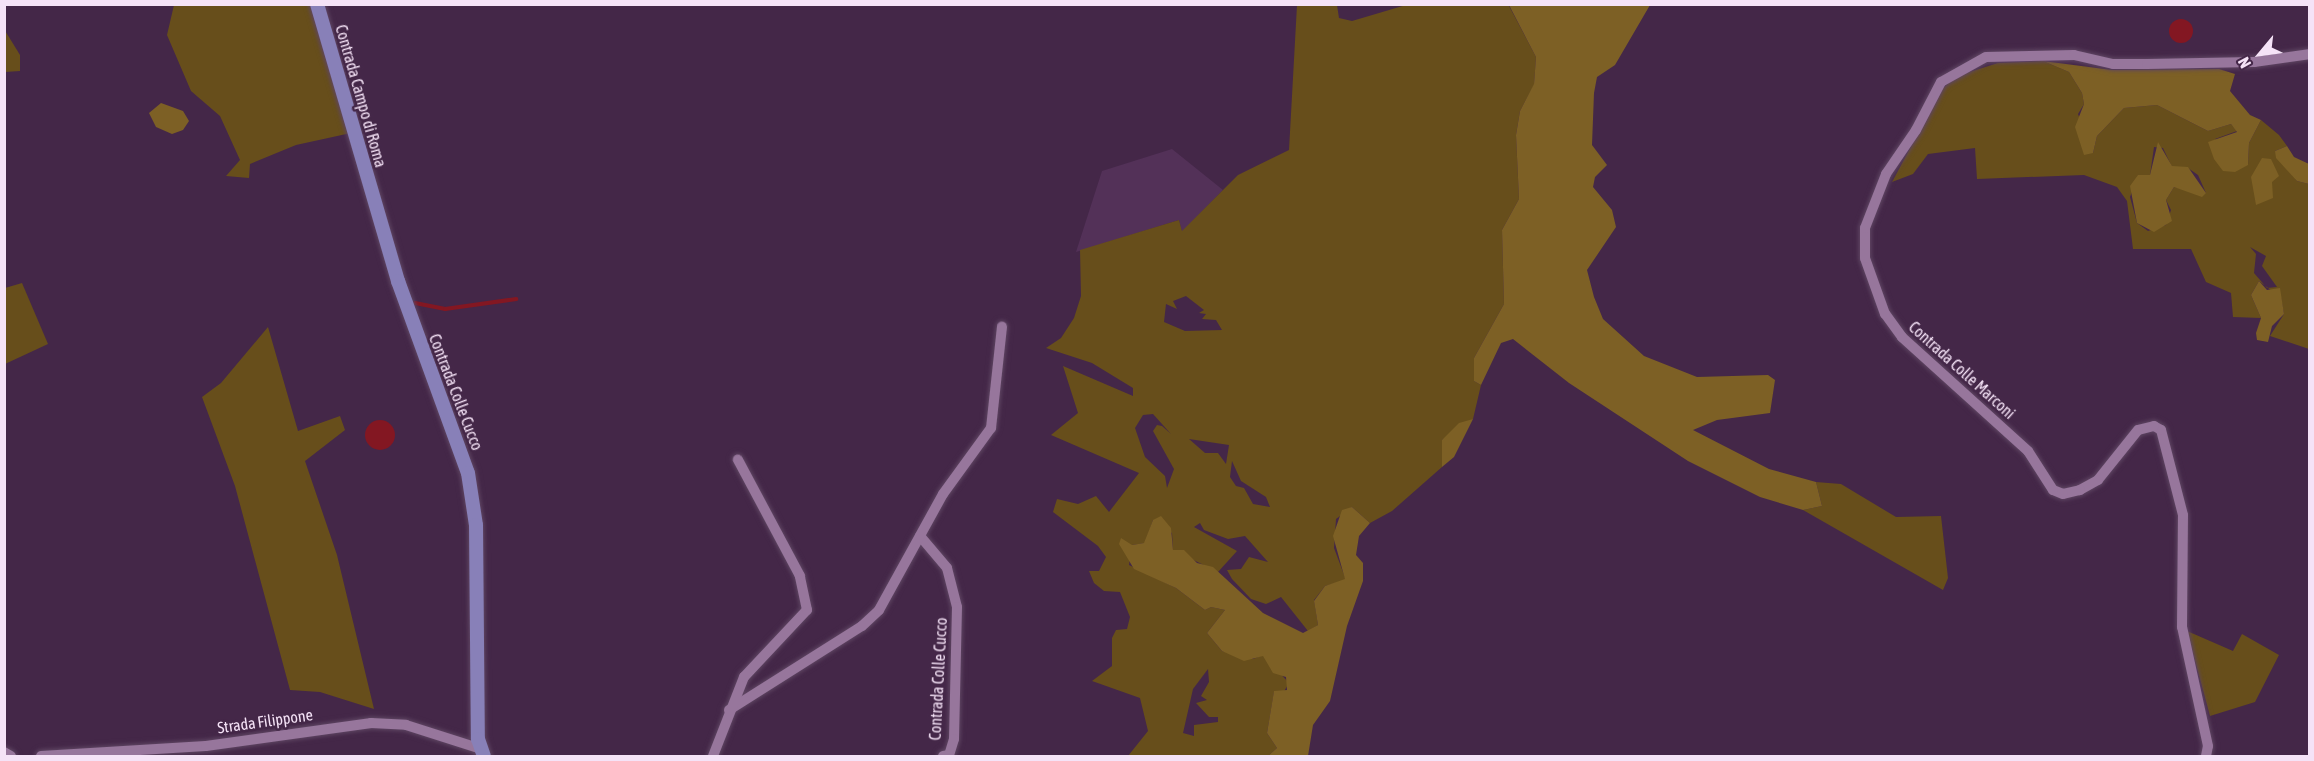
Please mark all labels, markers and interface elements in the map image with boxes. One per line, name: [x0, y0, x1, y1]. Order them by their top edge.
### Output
street label: Contrada Campo di Roma: [331, 22, 391, 170]
north arrow: [2230, 24, 2290, 84]
text: N: [2234, 54, 2254, 71]
street label: Contrada Colle Marconi: [1905, 317, 2019, 423]
street label: Contrada Colle Cucco: [425, 331, 487, 453]
street label: Contrada Colle Cucco: [925, 617, 951, 741]
street label: Strada Filippone: [216, 705, 314, 737]

